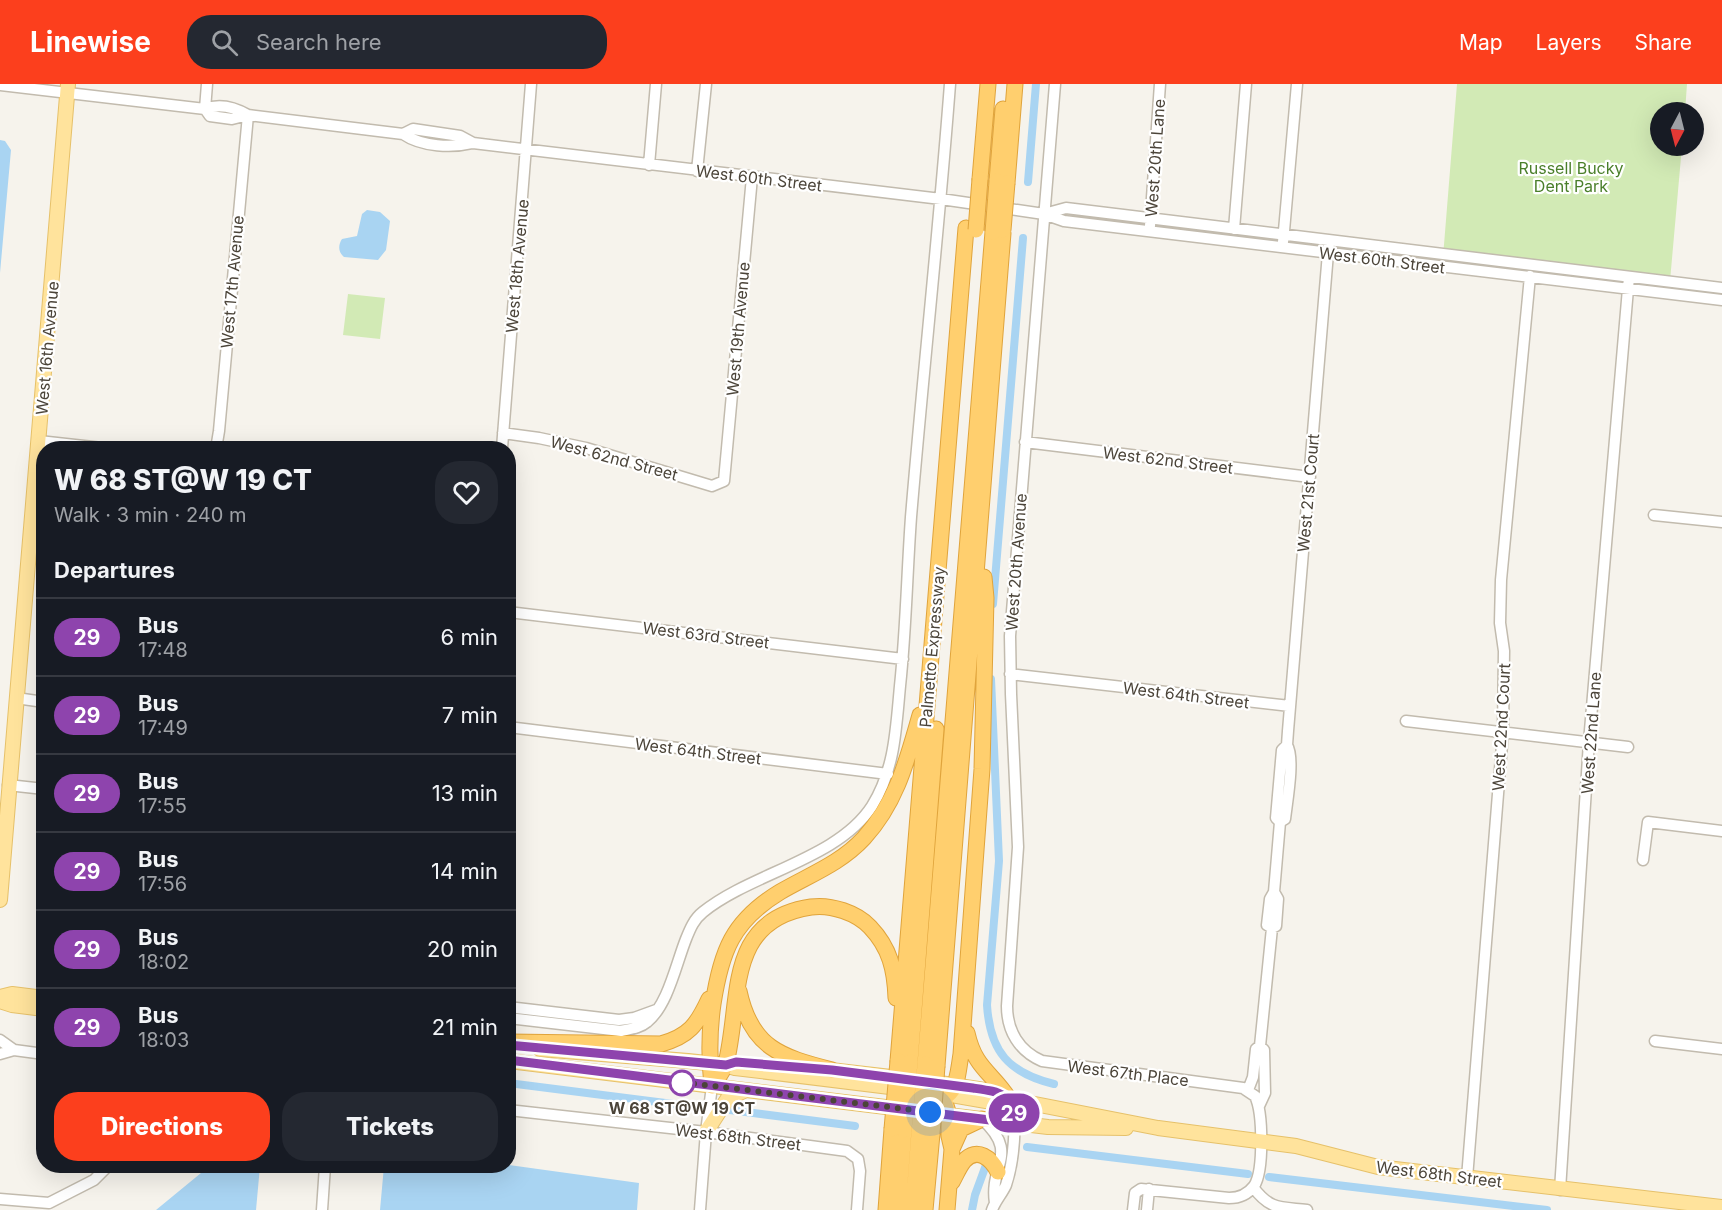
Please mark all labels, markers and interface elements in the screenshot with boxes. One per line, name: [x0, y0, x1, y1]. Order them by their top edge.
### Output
search box: [187, 15, 607, 69]
text: Linewise: [30, 25, 151, 59]
icon: search: [208, 26, 241, 59]
text: Search here: [256, 29, 382, 55]
text: Map: [1459, 30, 1503, 55]
text: Layers: [1536, 30, 1602, 55]
text: Share: [1635, 30, 1692, 55]
street label: West 20th Lane: [1141, 98, 1169, 218]
north arrow: [1650, 102, 1704, 156]
map controls: [1650, 102, 1704, 156]
park label: Russell Bucky Dent Park: [1518, 158, 1624, 196]
street label: West 60th Street: [695, 160, 823, 196]
street label: West 18th Avenue: [501, 198, 533, 334]
street label: West 17th Avenue: [216, 215, 248, 349]
street label: West 60th Street: [1318, 242, 1446, 278]
street label: West 19th Avenue: [722, 261, 754, 397]
street label: West 16th Avenue: [31, 280, 63, 416]
street label: West 62nd Street: [548, 431, 680, 485]
street label: West 21st Court: [1293, 433, 1323, 553]
street label: West 62nd Street: [1102, 442, 1234, 478]
button: heart: [435, 461, 498, 524]
text: W 68 ST@W 19 CT: [54, 463, 312, 497]
street label: West 20th Avenue: [1001, 492, 1031, 632]
text: Walk · 3 min · 240 m: [54, 503, 247, 527]
text: Departures: [54, 557, 175, 583]
street label: Palmetto Expressway: [915, 566, 949, 728]
text: Bus: [138, 612, 179, 638]
street label: West 63rd Street: [642, 617, 770, 653]
text: 6 min: [441, 624, 498, 650]
text: 29: [74, 625, 100, 650]
text: 17:48: [138, 638, 188, 662]
street label: West 22nd Court: [1488, 663, 1514, 791]
street label: West 22nd Lane: [1577, 671, 1605, 795]
street label: West 64th Street: [1122, 677, 1250, 713]
text: Bus: [138, 690, 179, 716]
text: 7 min: [442, 702, 498, 728]
text: 29: [74, 703, 100, 728]
text: 17:49: [138, 716, 188, 740]
street label: West 64th Street: [634, 733, 762, 769]
text: Bus: [138, 768, 179, 794]
text: 13 min: [432, 780, 498, 806]
text: 29: [74, 781, 100, 806]
text: 17:55: [138, 794, 187, 818]
text: Bus: [138, 846, 179, 872]
text: 14 min: [431, 858, 498, 884]
text: 29: [74, 859, 100, 884]
text: 17:56: [138, 872, 187, 896]
text: Bus: [138, 924, 179, 950]
text: 20 min: [427, 936, 498, 962]
text: 29: [74, 937, 100, 962]
text: 18:02: [138, 950, 189, 974]
text: Bus: [138, 1002, 179, 1028]
text: 21 min: [432, 1014, 498, 1040]
text: 29: [74, 1015, 100, 1040]
text: 18:03: [138, 1028, 189, 1052]
street label: West 67th Place: [1066, 1056, 1190, 1090]
marker: W 68 ST@W 19 CT: [669, 1070, 695, 1096]
button: Directions: [54, 1092, 270, 1161]
button: Tickets: [282, 1092, 498, 1161]
line badge: 29: [987, 1094, 1041, 1132]
your location: [915, 1097, 945, 1127]
place label: W 68 ST@W 19 CT: [609, 1098, 756, 1118]
text: 29: [1001, 1101, 1027, 1126]
street label: West 68th Street: [674, 1119, 802, 1155]
street label: West 68th Street: [1375, 1156, 1503, 1192]

